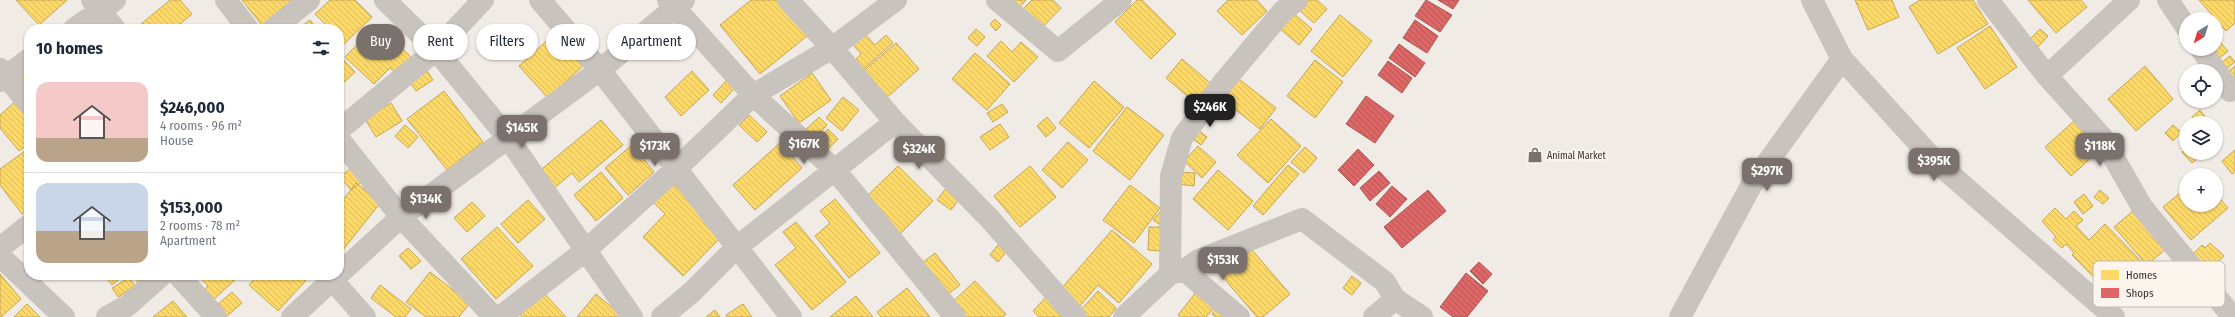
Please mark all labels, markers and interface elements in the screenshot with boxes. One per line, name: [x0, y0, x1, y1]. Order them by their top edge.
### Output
north arrow: [2179, 12, 2223, 56]
map controls: [2179, 12, 2223, 212]
chip: Buy: [356, 24, 405, 60]
chip: Rent: [413, 24, 468, 60]
chip: Filters: [476, 24, 538, 60]
chip: New: [546, 24, 599, 60]
chip: Apartment: [607, 24, 696, 60]
icon: filters: [310, 37, 332, 59]
text: 10 homes: [36, 38, 103, 59]
button: locate: [2179, 64, 2223, 108]
pin: $246K: [1182, 94, 1238, 128]
text: $246,000: [160, 97, 225, 118]
icon: home: [68, 98, 116, 146]
text: $246K: [1193, 99, 1227, 114]
pin: $145K: [494, 115, 550, 149]
button: layers: [2179, 116, 2223, 160]
text: 4 rooms · 96 m²: [160, 118, 242, 133]
text: $145K: [506, 120, 538, 135]
pin: $167K: [776, 131, 832, 165]
text: House: [160, 133, 194, 148]
pin: $173K: [627, 133, 683, 167]
pin: $118K: [2072, 133, 2128, 167]
text: $167K: [788, 136, 820, 151]
pin: $324K: [891, 136, 947, 170]
text: $173K: [640, 138, 670, 153]
text: $118K: [2084, 138, 2116, 153]
text: $324K: [903, 141, 935, 156]
shop icon: Animal Market: [1526, 146, 1544, 164]
pin: $395K: [1906, 148, 1962, 182]
place label: Animal Market: [1547, 150, 1607, 162]
text: $395K: [1917, 153, 1951, 168]
pin: $297K: [1739, 158, 1795, 192]
text: $297K: [1751, 163, 1783, 178]
button: +: [2179, 168, 2223, 212]
pin: $134K: [398, 186, 454, 220]
text: $134K: [410, 191, 442, 206]
text: $153,000: [160, 197, 223, 218]
icon: home: [68, 199, 116, 247]
text: 2 rooms · 78 m²: [160, 218, 240, 233]
text: Apartment: [160, 233, 216, 248]
pin: $153K: [1195, 247, 1251, 281]
text: $153K: [1207, 252, 1239, 267]
legend: [2093, 261, 2225, 307]
text: Homes: [2126, 269, 2157, 282]
text: Shops: [2126, 287, 2154, 300]

